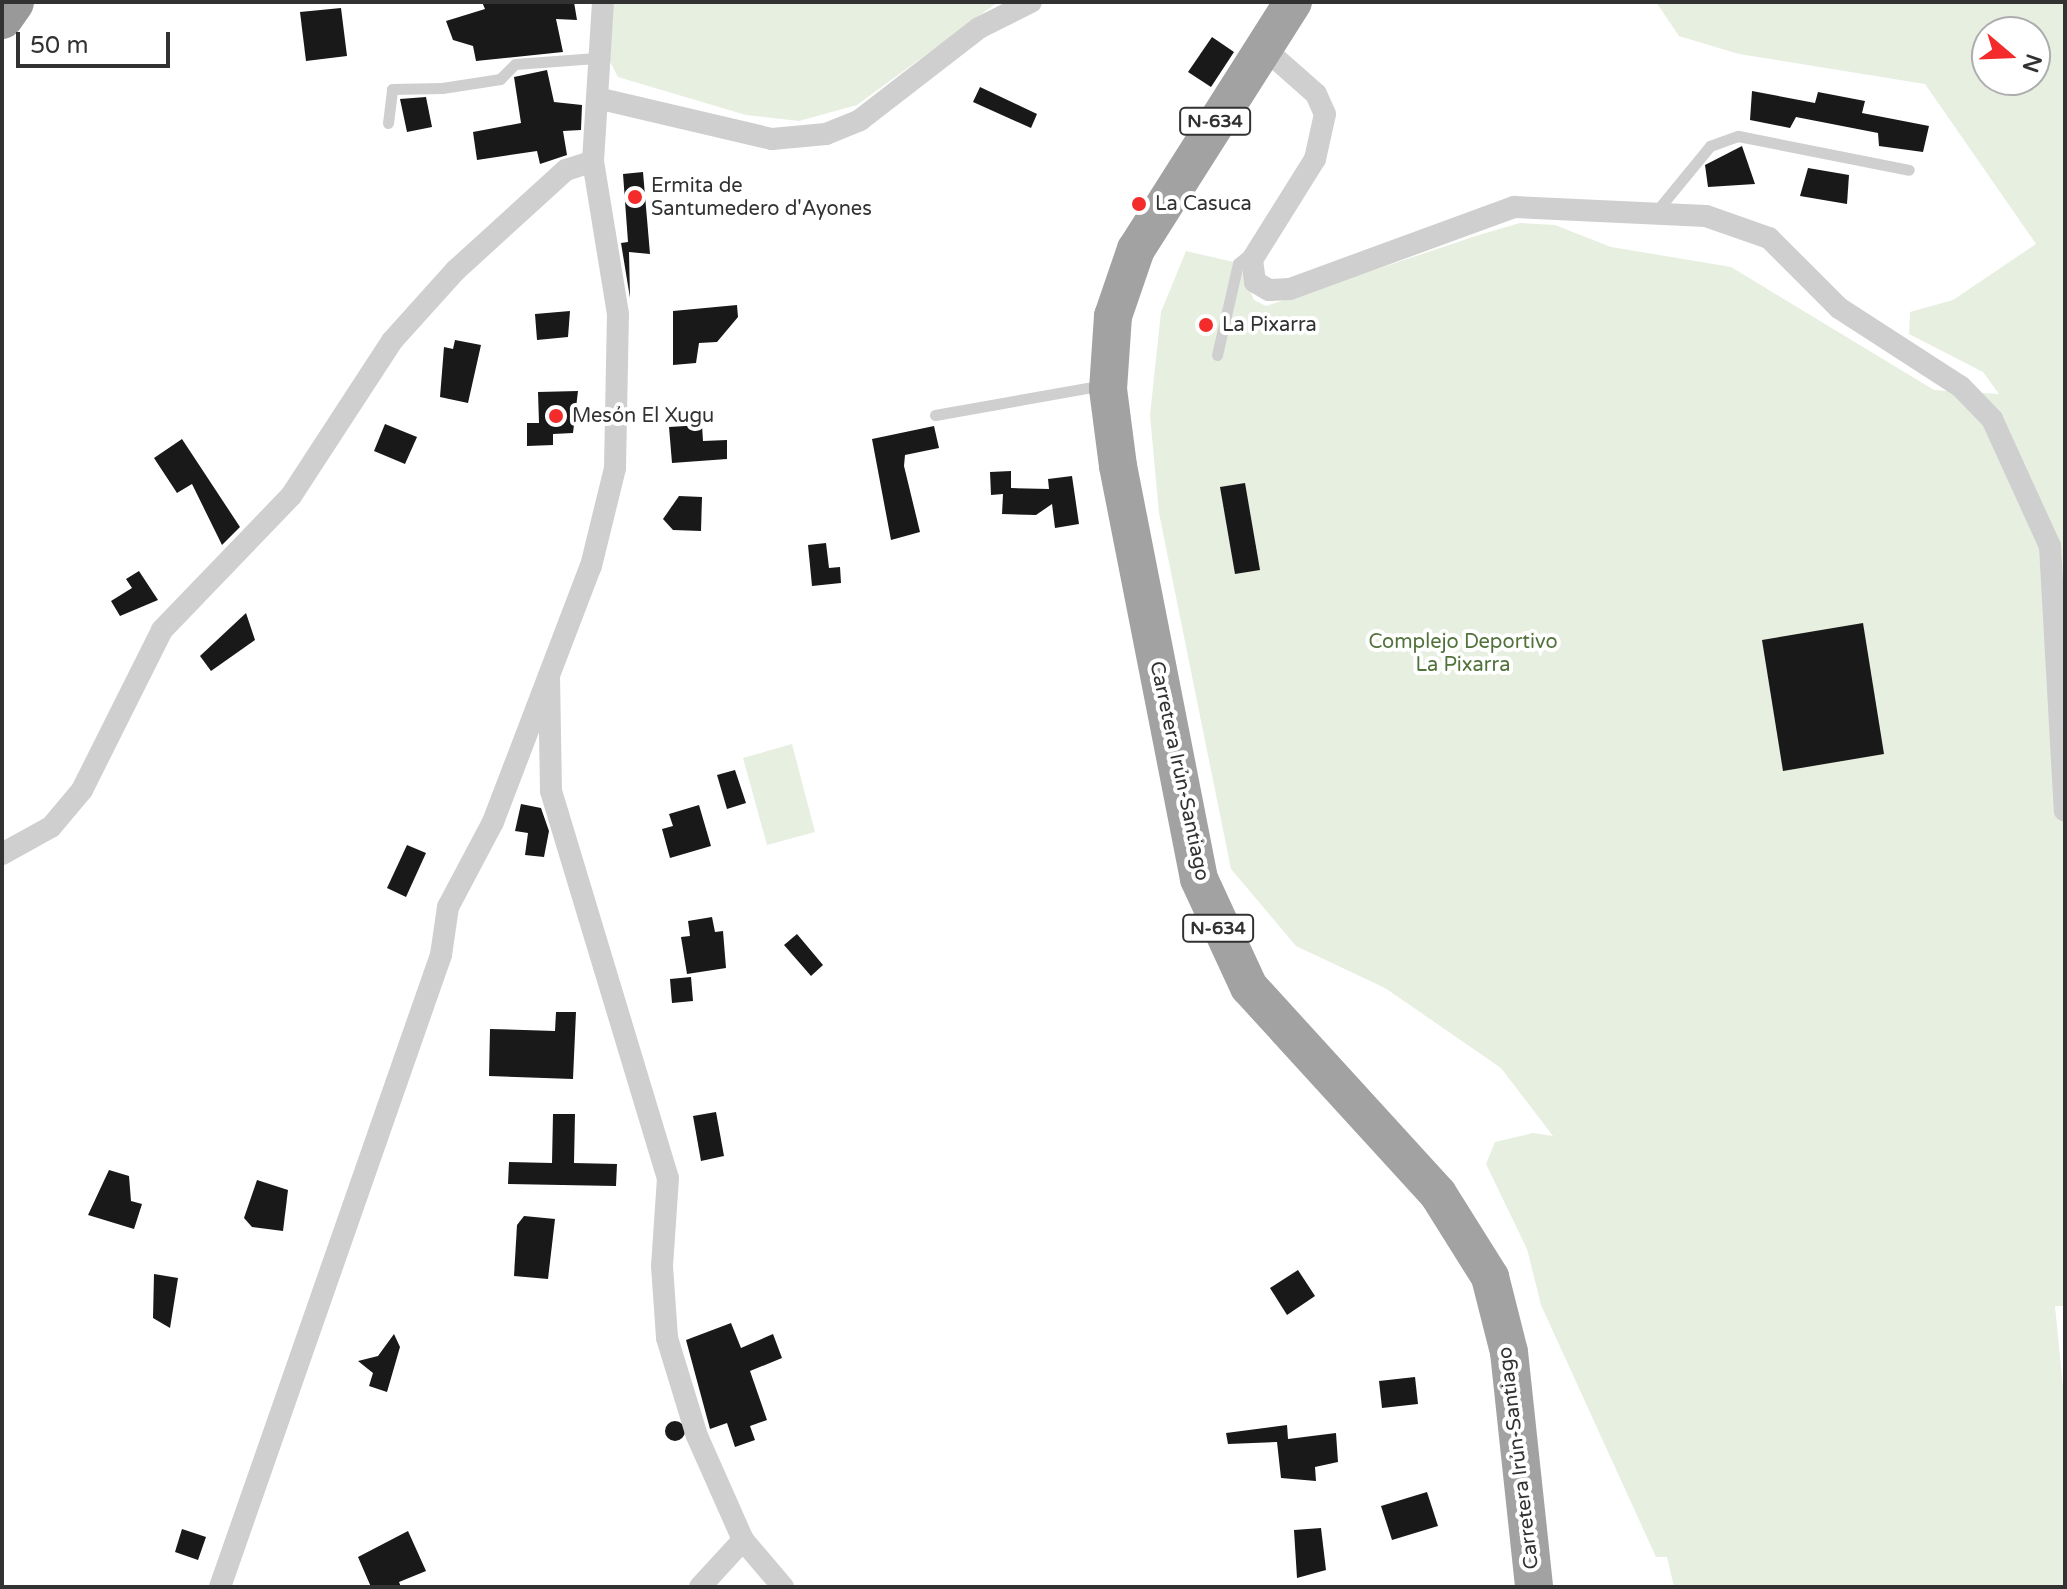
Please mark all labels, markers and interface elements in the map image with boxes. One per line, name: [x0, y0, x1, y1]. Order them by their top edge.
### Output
scale bar: [20, 16, 174, 66]
north arrow: [1971, 16, 2051, 96]
text: 50 m: [30, 31, 88, 60]
text: N: [2017, 51, 2047, 76]
road number: N-634: [1179, 107, 1251, 135]
place label: Ermita de Santumedero d'Ayones: [651, 174, 872, 221]
marker: Ermita de Santumedero d'Ayones: [626, 188, 644, 206]
place label: La Casuca: [1155, 192, 1252, 216]
marker: La Casuca: [1130, 195, 1148, 213]
place label: La Pixarra: [1222, 313, 1317, 337]
marker: La Pixarra: [1197, 316, 1215, 334]
place label: Mesón El Xugu: [572, 404, 714, 428]
marker: Mesón El Xugu: [547, 407, 565, 425]
park label: Complejo Deportivo La Pixarra: [1368, 631, 1558, 678]
street label: Carretera Irún-Santiago: [1144, 659, 1214, 883]
road number: N-634: [1182, 914, 1254, 942]
street label: Carretera Irún-Santiago: [1493, 1345, 1545, 1571]

